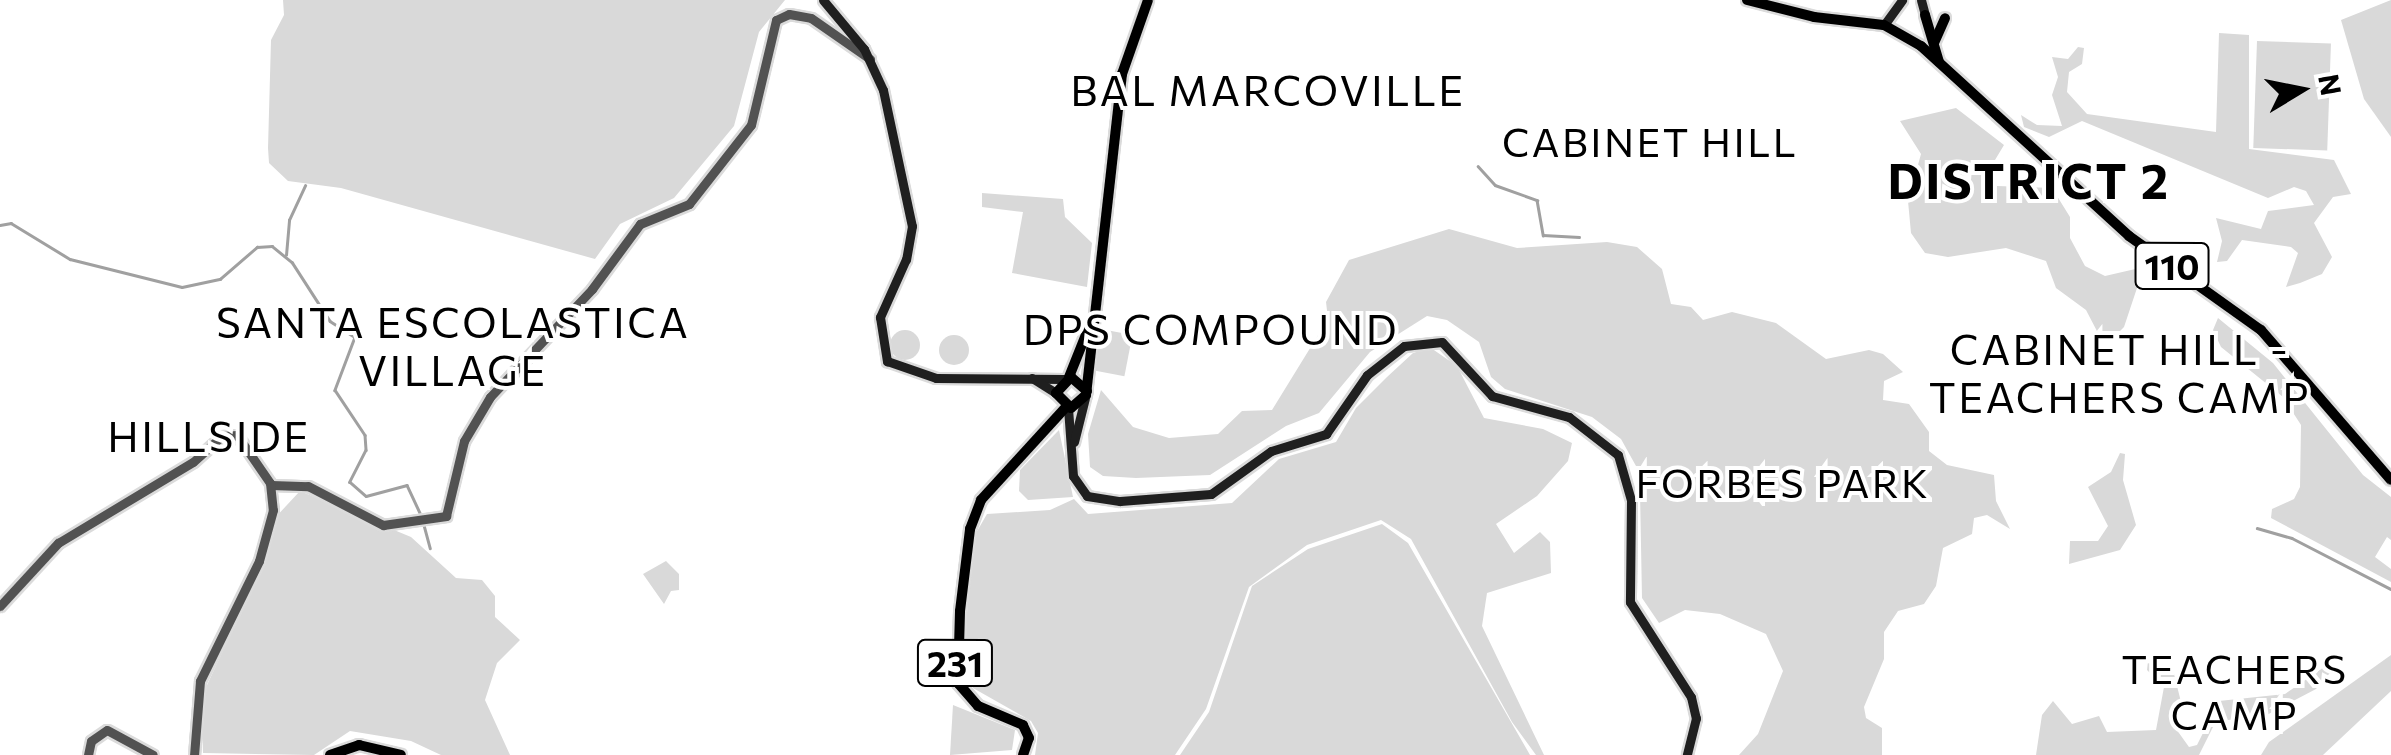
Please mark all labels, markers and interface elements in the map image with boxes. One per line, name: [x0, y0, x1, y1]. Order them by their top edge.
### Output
north arrow: [2251, 40, 2351, 140]
district label: BAL MARCOVILLE: [1070, 64, 1466, 114]
text: N: [2312, 71, 2349, 98]
district label: CABINET HILL: [1502, 117, 1798, 165]
district label: DISTRICT 2: [1888, 151, 2170, 209]
road number: 110: [2134, 236, 2210, 296]
district label: SANTA ESCOLASTICA VILLAGE: [216, 296, 690, 394]
district label: DPS COMPOUND: [1023, 303, 1399, 353]
district label: CABINET HILL - TEACHERS CAMP: [1929, 323, 2311, 422]
district label: HILLSIDE: [107, 410, 311, 460]
district label: FORBES PARK: [1636, 458, 1930, 506]
road number: 231: [915, 633, 995, 693]
district label: TEACHERS CAMP: [2121, 644, 2349, 738]

